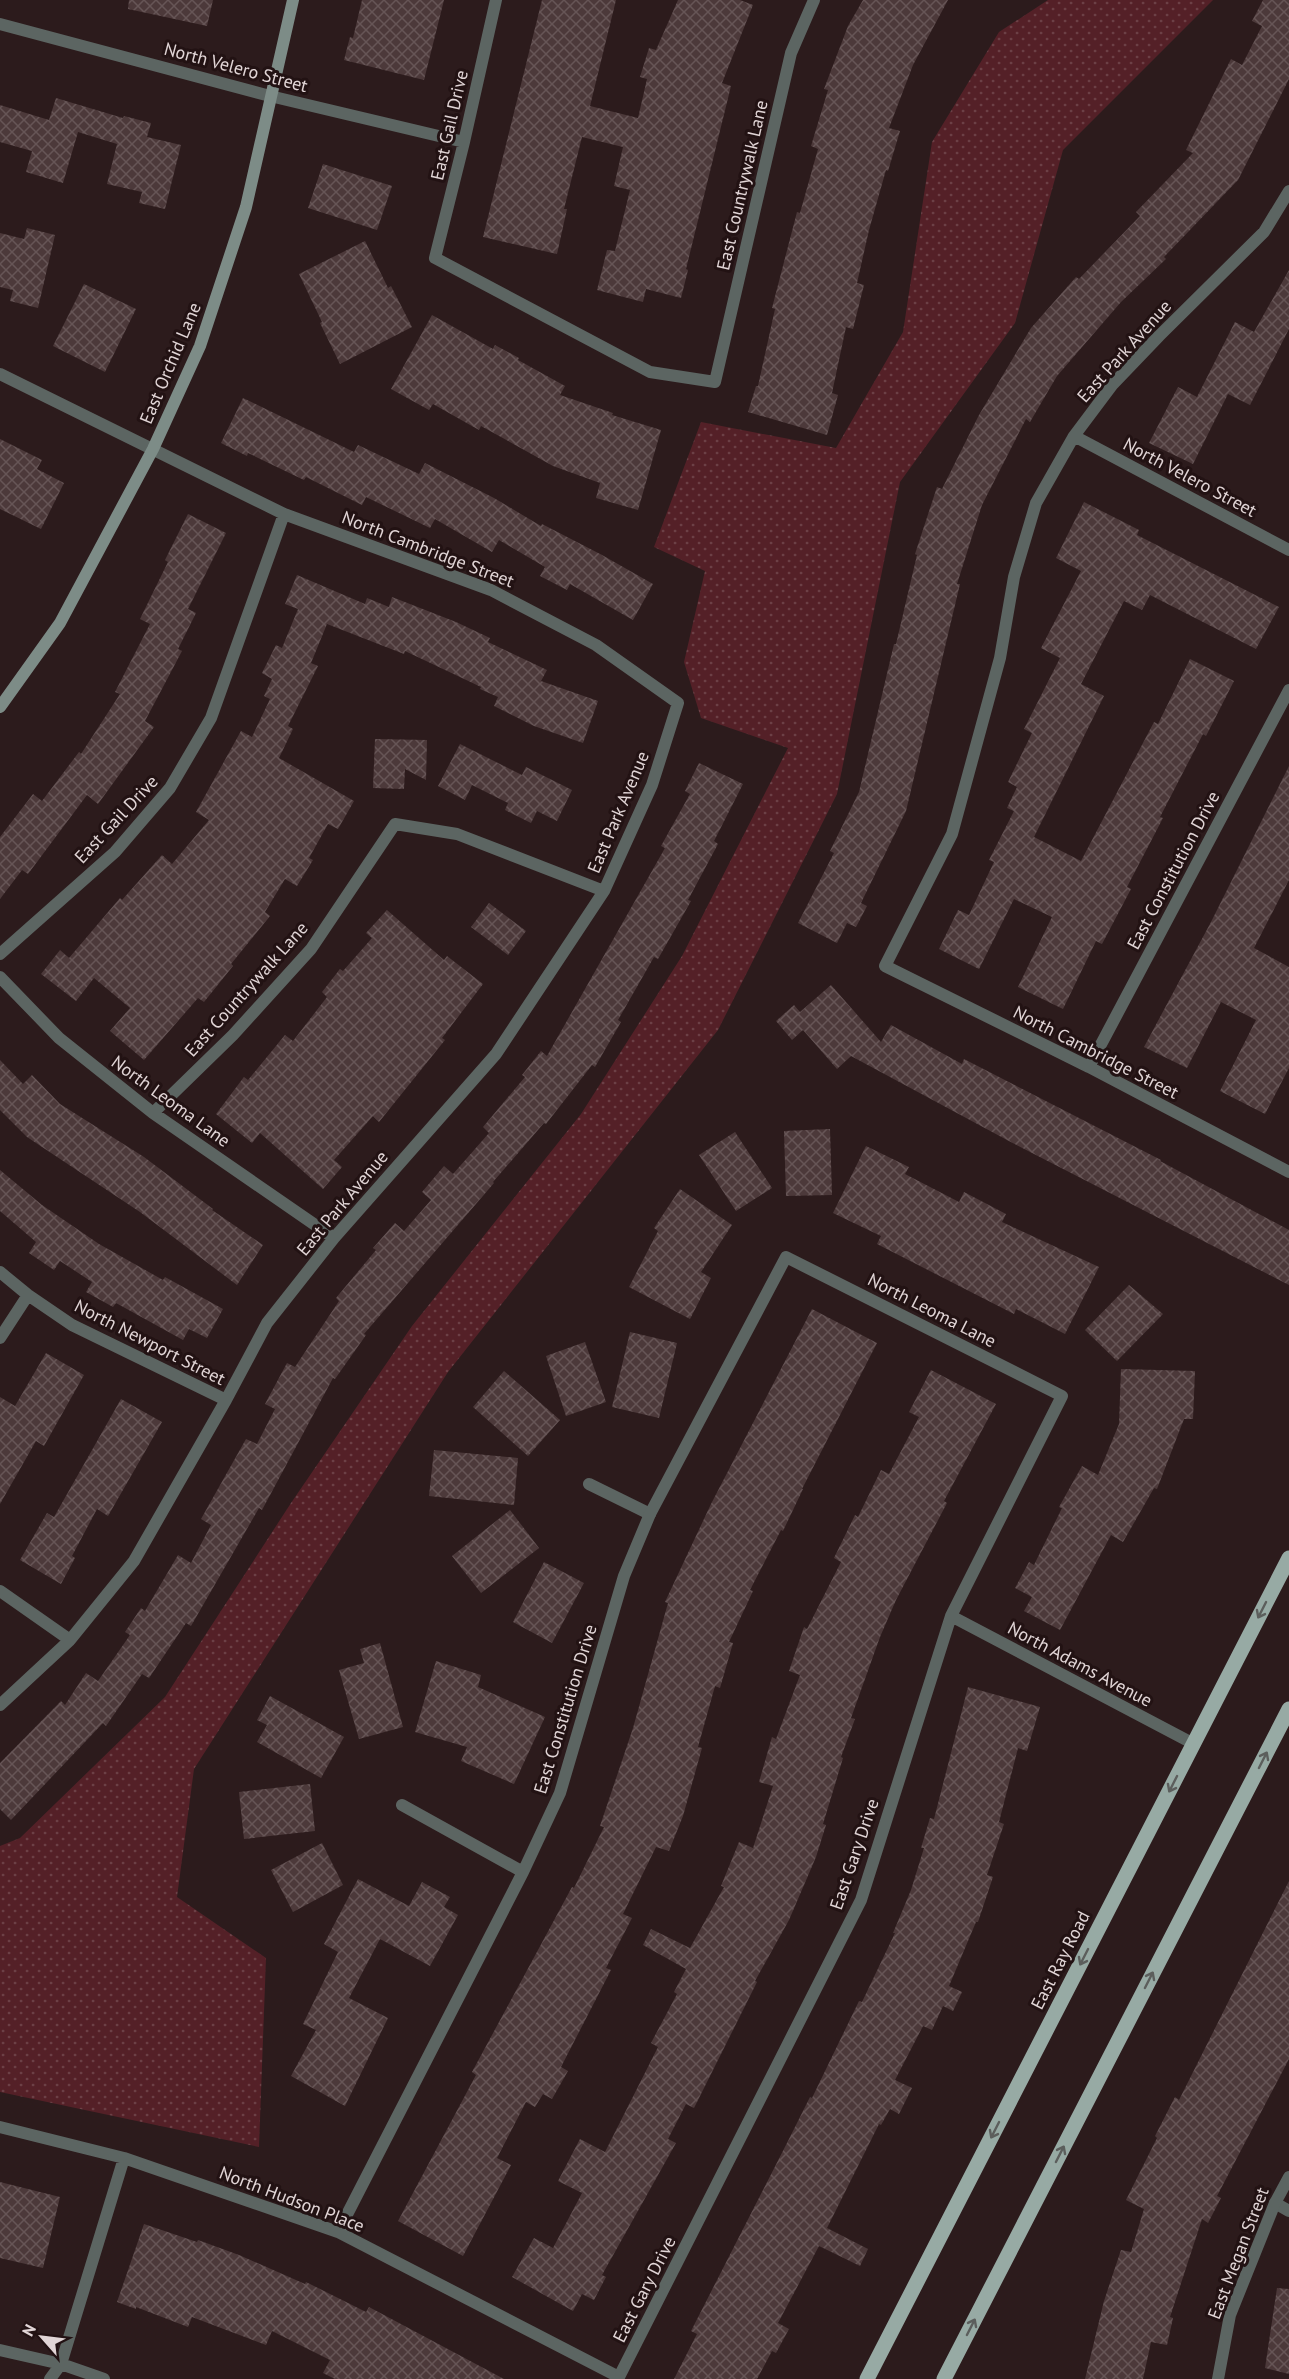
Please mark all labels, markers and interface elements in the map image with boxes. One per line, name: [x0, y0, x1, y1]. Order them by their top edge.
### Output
street label: North Velero Street: [162, 37, 310, 97]
street label: East Gail Drive: [425, 68, 473, 182]
street label: East Countrywalk Lane: [711, 98, 773, 272]
street label: East Park Avenue: [1072, 295, 1176, 407]
street label: East Orchid Lane: [134, 299, 206, 427]
street label: North Velero Street: [1119, 432, 1261, 522]
street label: North Cambridge Street: [339, 506, 517, 592]
street label: East Park Avenue: [582, 748, 654, 876]
street label: East Gail Drive: [69, 770, 163, 868]
street label: East Constitution Drive: [1122, 787, 1224, 953]
street label: East Countrywalk Lane: [179, 917, 313, 1061]
street label: North Cambridge Street: [1009, 1000, 1183, 1104]
street label: North Leoma Lane: [107, 1050, 235, 1152]
street label: East Park Avenue: [291, 1146, 393, 1260]
street label: North Leoma Lane: [864, 1268, 1000, 1352]
street label: North Newport Street: [71, 1294, 229, 1390]
one-way arrow: [1256, 1601, 1267, 1619]
street label: North Adams Avenue: [1004, 1616, 1156, 1712]
street label: East Constitution Drive: [528, 1621, 602, 1797]
one-way arrow: [1257, 1752, 1269, 1769]
one-way arrow: [1167, 1774, 1178, 1792]
street label: East Gary Drive: [824, 1795, 884, 1913]
street label: East Ray Road: [1025, 1907, 1095, 2013]
one-way arrow: [1078, 1948, 1090, 1965]
one-way arrow: [1144, 1972, 1155, 1990]
one-way arrow: [988, 2121, 1000, 2139]
one-way arrow: [1055, 2145, 1066, 2163]
street label: North Hudson Place: [216, 2161, 368, 2237]
street label: East Megan Street: [1202, 2184, 1274, 2322]
street label: East Gary Drive: [607, 2232, 681, 2346]
north arrow: [12, 2307, 72, 2367]
one-way arrow: [965, 2318, 977, 2336]
text: N: [17, 2321, 40, 2339]

